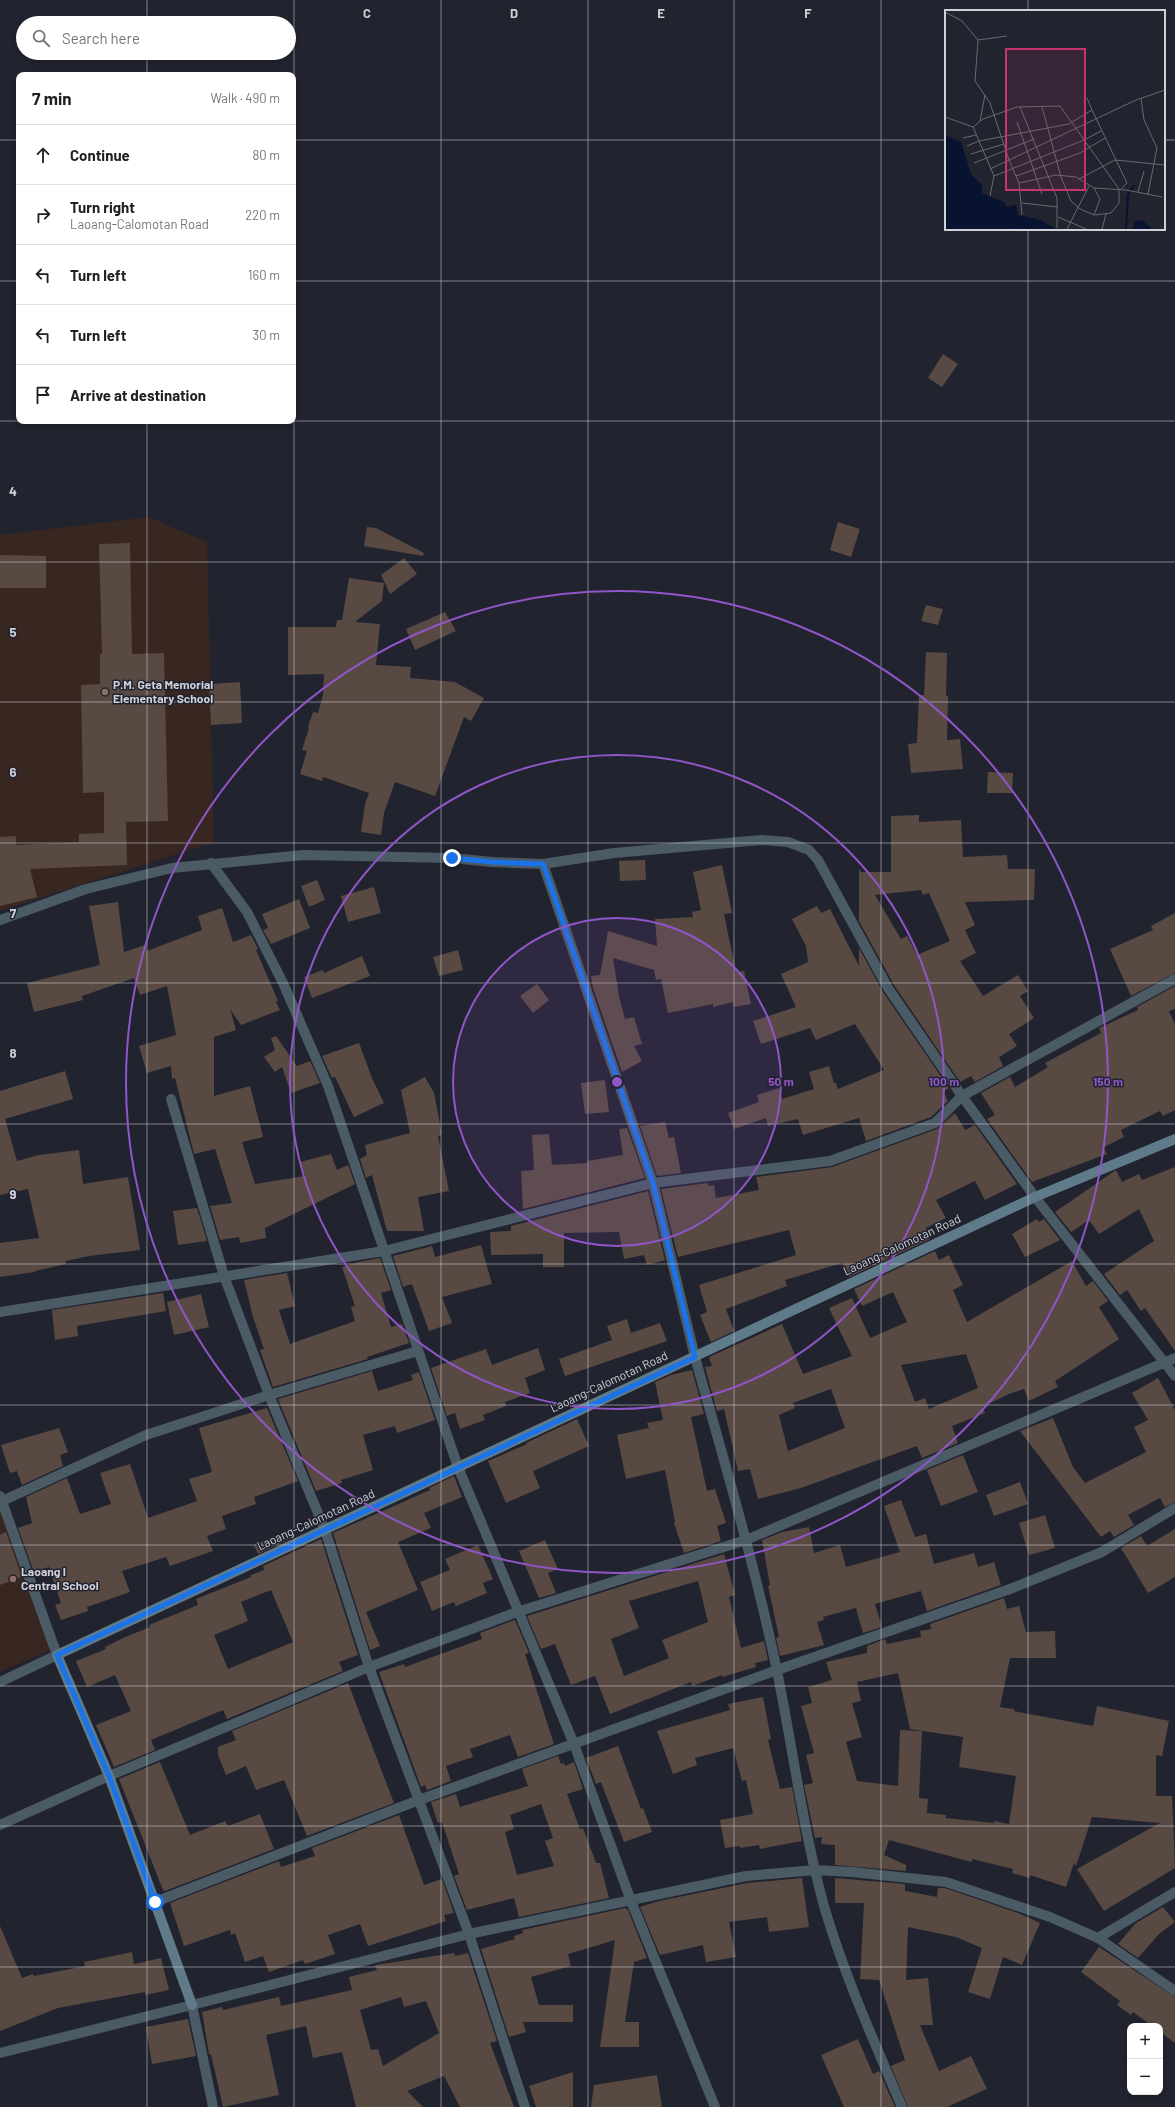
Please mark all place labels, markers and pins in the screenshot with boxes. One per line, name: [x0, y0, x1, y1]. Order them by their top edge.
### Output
place label: P.M. Geta Memorial Elementary School: [113, 677, 213, 705]
marker: P.M. Geta Memorial Elementary School: [100, 687, 110, 697]
centre of rings: [610, 1075, 624, 1089]
place label: Laoang I Central School: [21, 1564, 99, 1592]
marker: Laoang I Central School: [8, 1574, 18, 1584]

